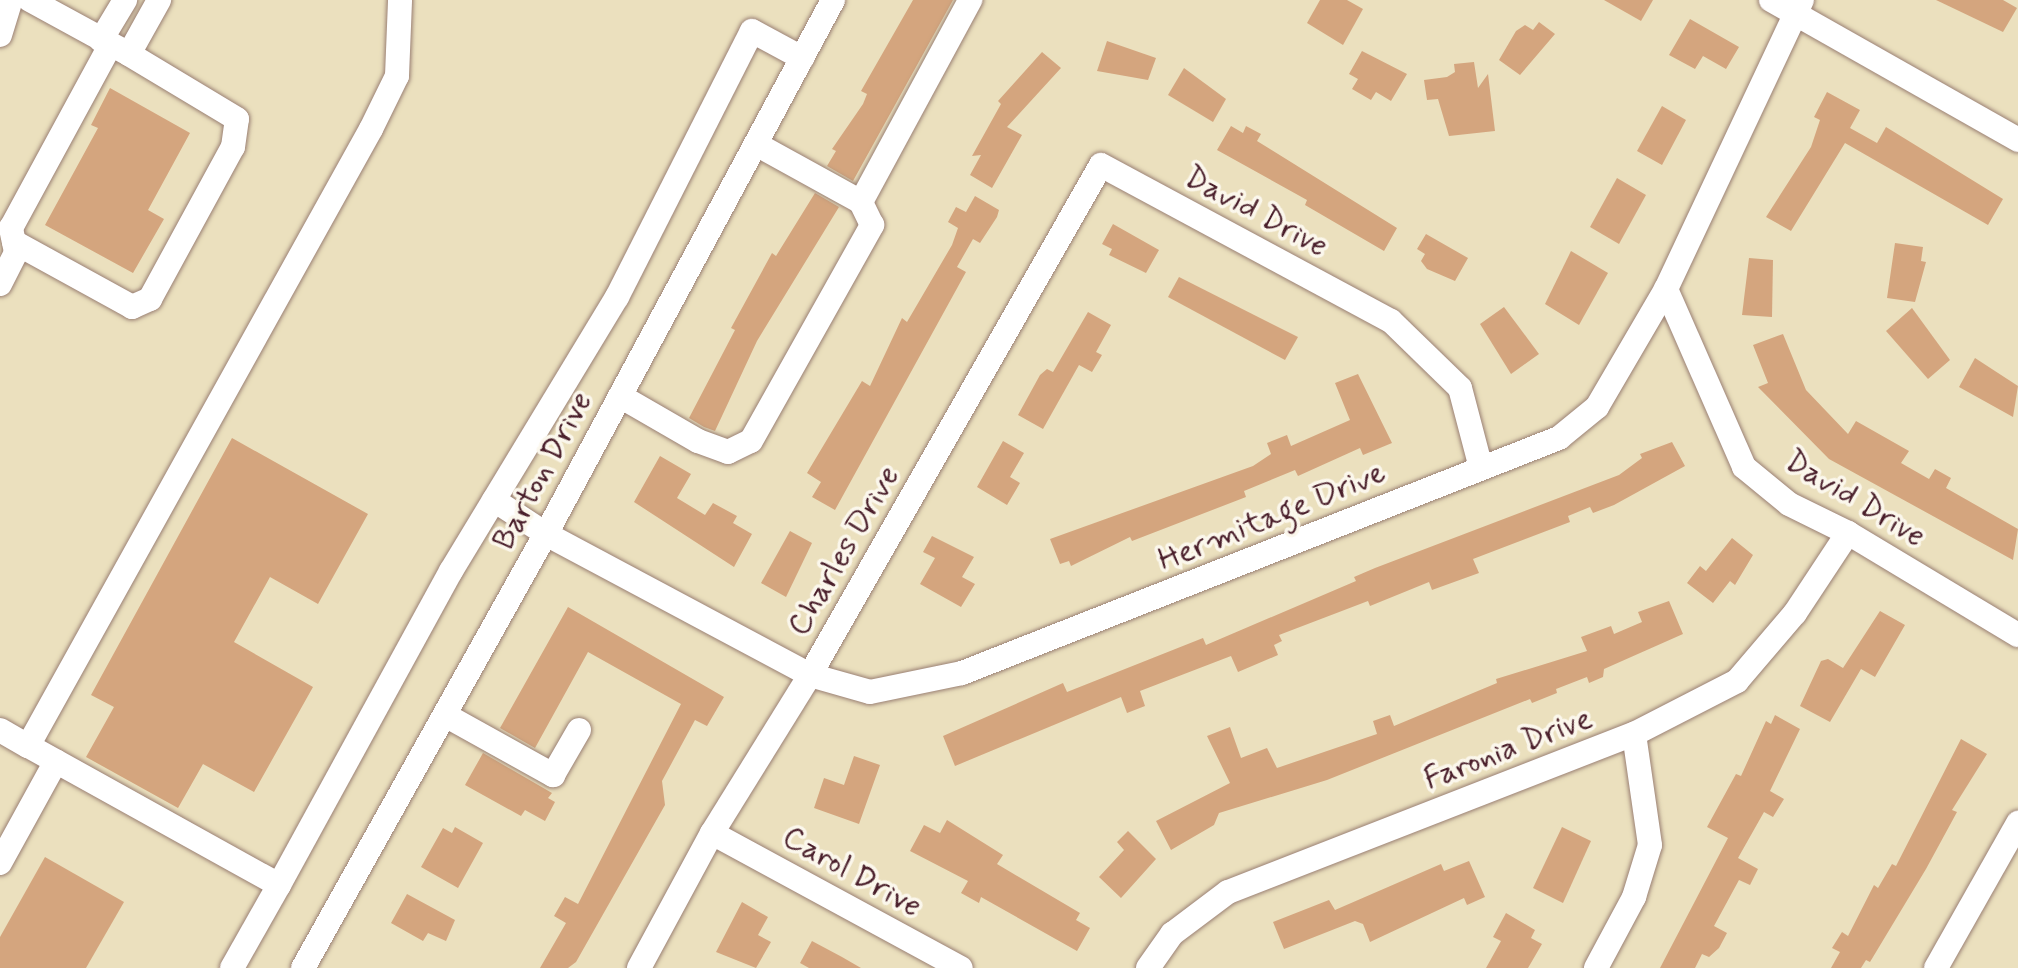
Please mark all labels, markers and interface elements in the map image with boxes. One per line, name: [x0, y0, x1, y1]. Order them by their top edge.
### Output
street label: David Drive: [1178, 158, 1334, 266]
street label: Barton Drive: [486, 386, 600, 556]
street label: David Drive: [1778, 442, 1932, 556]
street label: Hermitage Drive: [1154, 455, 1390, 579]
street label: Charles Drive: [781, 460, 907, 642]
street label: Faronia Drive: [1419, 700, 1597, 798]
street label: Carol Drive: [776, 818, 928, 926]

